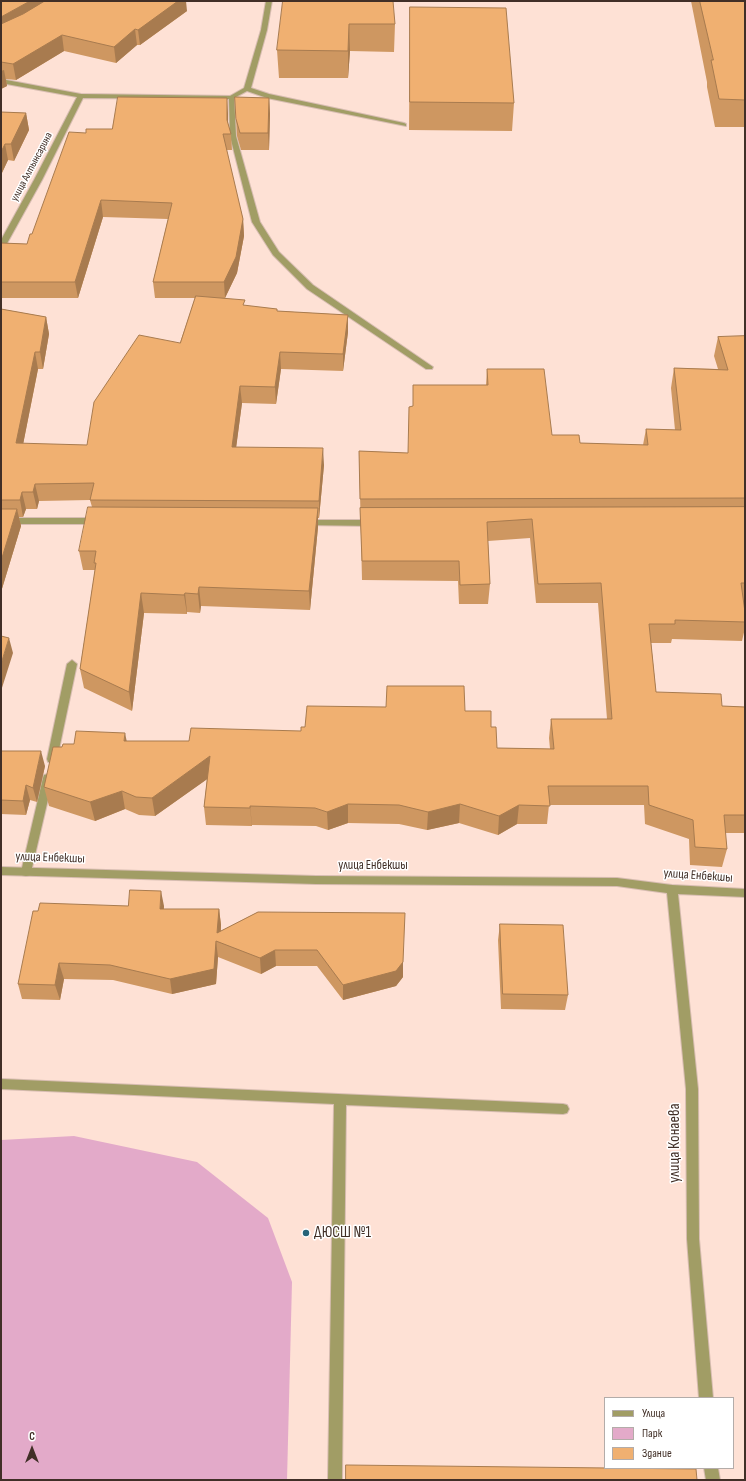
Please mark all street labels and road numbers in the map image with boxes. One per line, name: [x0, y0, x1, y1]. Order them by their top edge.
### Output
street label: улица Алтынсарина: [8, 130, 56, 204]
street label: улица Енбекшы: [15, 849, 85, 867]
street label: улица Енбекшы: [338, 858, 408, 874]
street label: улица Енбекшы: [663, 866, 733, 886]
street label: улица Конаева: [665, 1103, 685, 1183]

